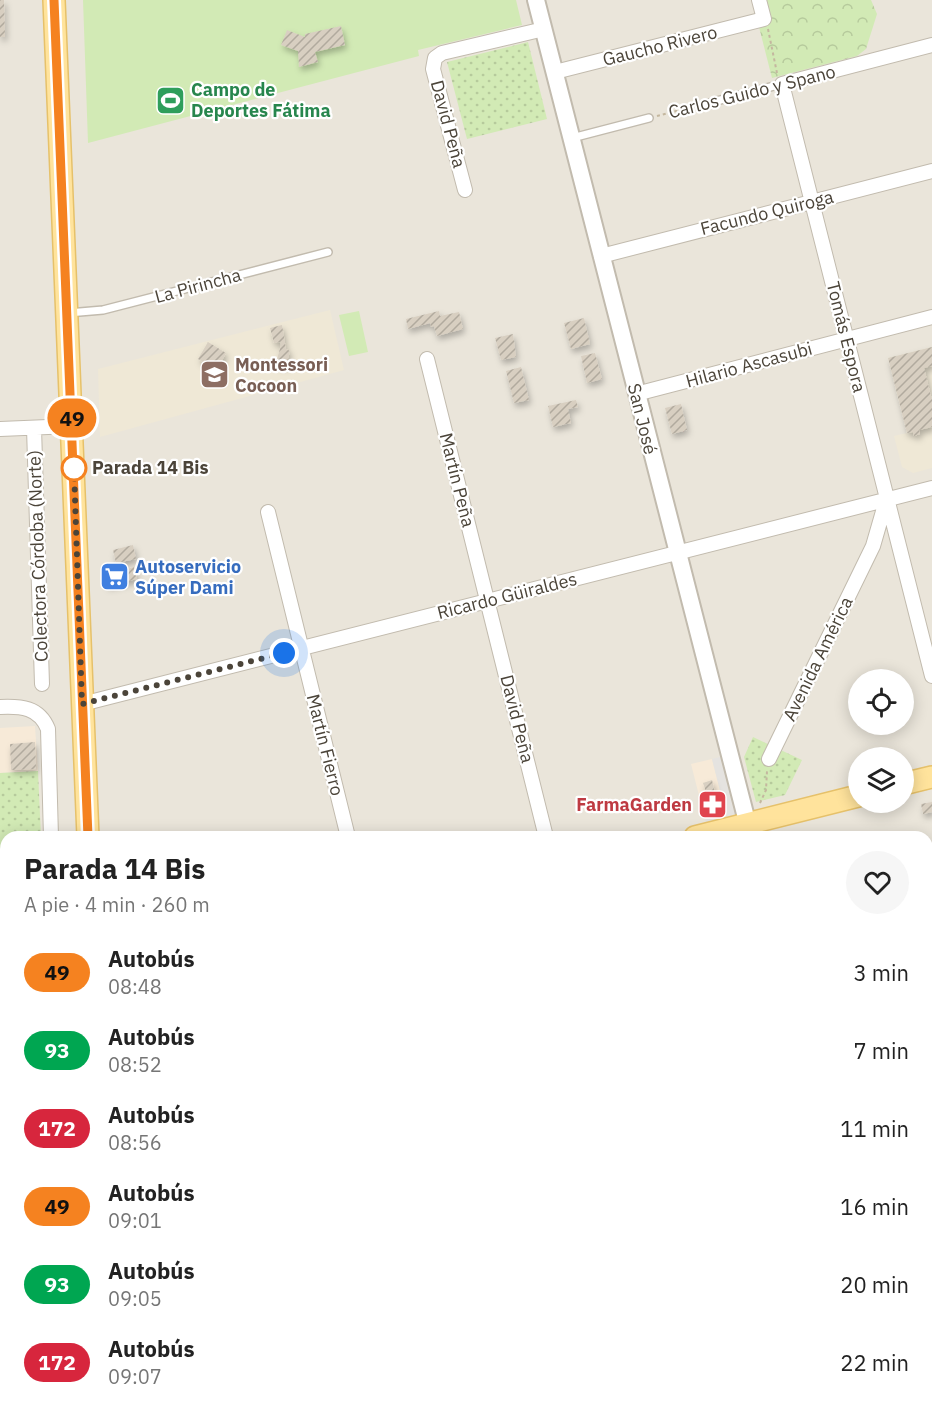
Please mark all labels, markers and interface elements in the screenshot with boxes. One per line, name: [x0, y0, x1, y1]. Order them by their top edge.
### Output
street label: Gaucho Rivero: [600, 20, 720, 71]
street label: Carlos Guido y Spano: [666, 60, 838, 123]
street label: David Peña: [426, 77, 471, 171]
place label: Campo de Deportes Fátima: [191, 78, 331, 122]
sports icon: Campo de Deportes Fátima: [154, 84, 186, 116]
street label: Facundo Quiroga: [698, 185, 836, 240]
street label: La Pirincha: [152, 263, 244, 308]
street label: Tomás Espora: [822, 279, 871, 395]
street label: Hilario Ascasubi: [683, 337, 815, 392]
place label: Montessori Cocoon: [235, 353, 328, 397]
school or university icon: Montessori Cocoon: [198, 359, 230, 391]
street label: San José: [623, 381, 662, 457]
line badge: 49: [45, 398, 99, 438]
text: 49: [59, 404, 85, 432]
street label: Martín Peña: [435, 430, 480, 530]
street label: Colectora Córdoba (Norte): [22, 450, 53, 662]
marker: Parada 14 Bis: [61, 455, 87, 481]
place label: Parada 14 Bis: [92, 456, 209, 479]
place label: Autoservicio Súper Dami: [135, 555, 241, 599]
supermarket icon: Autoservicio Súper Dami: [98, 561, 130, 593]
street label: Ricardo Güiraldes: [435, 567, 579, 624]
street label: Avenida América: [777, 592, 858, 725]
your location: [269, 638, 299, 668]
map controls: [848, 669, 914, 813]
button: locate: [848, 669, 914, 735]
street label: David Peña: [495, 673, 540, 766]
street label: Martín Fierro: [302, 692, 349, 798]
button: layers: [848, 747, 914, 813]
pharmacy icon: FarmaGarden: [697, 789, 729, 821]
place label: FarmaGarden: [576, 793, 692, 816]
text: Parada 14 Bis: [24, 850, 205, 887]
button: heart: [846, 851, 909, 914]
text: A pie · 4 min · 260 m: [24, 891, 210, 918]
text: Autobús: [108, 944, 195, 973]
text: 49: [44, 958, 70, 986]
text: 3 min: [853, 958, 909, 987]
text: 08:48: [108, 973, 162, 1000]
text: Autobús: [108, 1022, 195, 1051]
text: 93: [44, 1036, 70, 1064]
text: 7 min: [853, 1036, 909, 1065]
text: 08:52: [108, 1051, 162, 1078]
text: Autobús: [108, 1100, 195, 1129]
text: 172: [38, 1114, 76, 1142]
text: 11 min: [840, 1114, 909, 1143]
text: 08:56: [108, 1129, 162, 1156]
text: Autobús: [108, 1178, 195, 1207]
text: 49: [44, 1192, 70, 1220]
text: 16 min: [840, 1192, 909, 1221]
text: 09:01: [108, 1207, 162, 1234]
text: Autobús: [108, 1256, 195, 1285]
text: 93: [44, 1270, 70, 1298]
text: 20 min: [840, 1270, 909, 1299]
text: 09:05: [108, 1285, 162, 1312]
text: Autobús: [108, 1334, 195, 1363]
text: 172: [38, 1348, 76, 1376]
text: 22 min: [840, 1348, 909, 1377]
text: 09:07: [108, 1363, 162, 1390]

